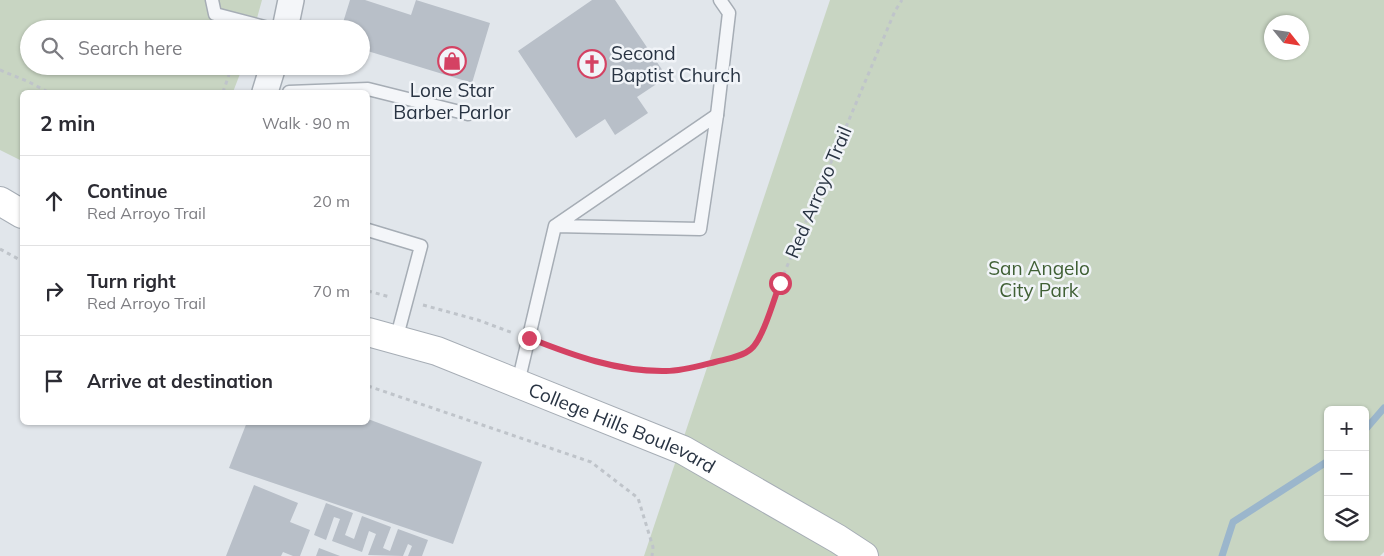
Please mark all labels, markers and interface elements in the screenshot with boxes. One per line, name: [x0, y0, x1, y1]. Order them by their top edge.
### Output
north arrow: [1264, 15, 1309, 60]
search box: [20, 20, 370, 75]
icon: search: [38, 34, 66, 62]
text: Search here: [78, 36, 182, 60]
place label: Second Baptist Church: [611, 41, 741, 87]
shop icon: Lone Star Barber Parlor: [437, 46, 467, 76]
church icon: Second Baptist Church: [577, 49, 607, 79]
place label: Lone Star Barber Parlor: [393, 78, 511, 124]
text: 2 min: [40, 110, 95, 136]
text: Walk · 90 m: [262, 113, 350, 133]
street label: Red Arroyo Trail: [779, 122, 857, 262]
text: Continue: [87, 179, 167, 203]
icon: ahead: [40, 187, 68, 215]
text: 20 m: [313, 191, 350, 211]
text: Red Arroyo Trail: [87, 203, 206, 223]
park label: San Angelo City Park: [988, 256, 1090, 302]
text: Turn right: [87, 269, 176, 293]
route start: [769, 272, 792, 295]
icon: right: [40, 277, 68, 305]
text: 70 m: [313, 281, 350, 301]
text: Red Arroyo Trail: [87, 293, 206, 313]
route end: [518, 327, 541, 350]
icon: arrive: [40, 367, 68, 395]
text: Arrive at destination: [87, 369, 273, 393]
street label: College Hills Boulevard: [525, 377, 720, 478]
map controls: [1324, 406, 1369, 541]
button: +: [1324, 406, 1369, 451]
button: −: [1324, 451, 1369, 496]
button: layers: [1324, 496, 1369, 541]

